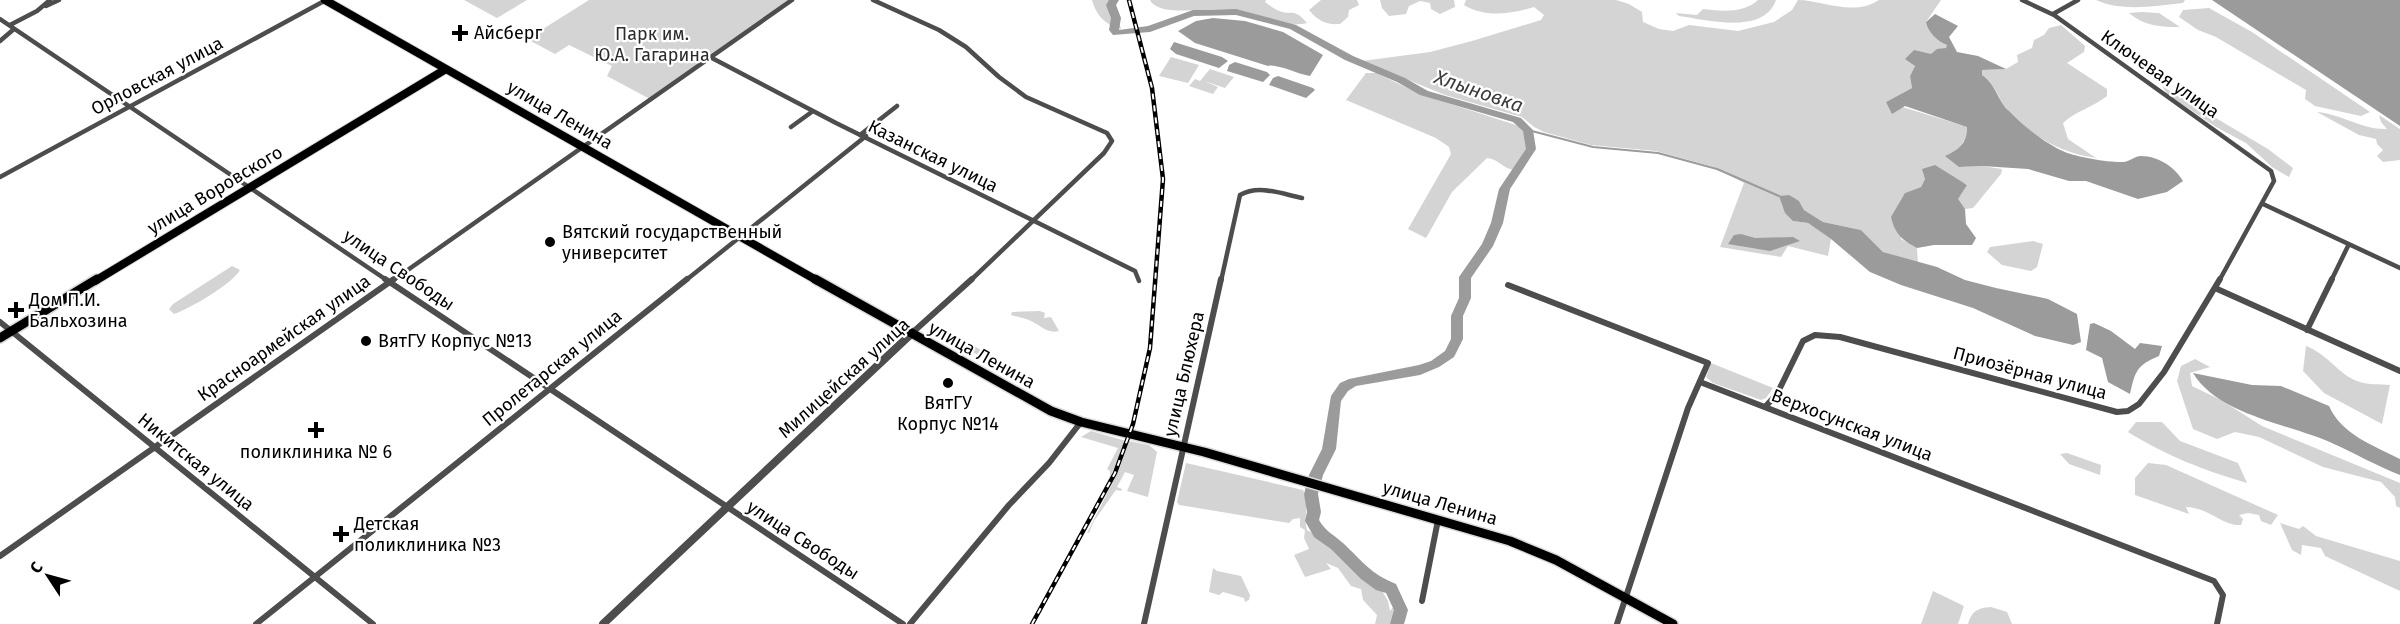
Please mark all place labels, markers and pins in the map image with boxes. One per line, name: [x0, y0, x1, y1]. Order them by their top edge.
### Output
place label: Айсберг: [474, 22, 543, 44]
marker: Айсберг: [451, 24, 469, 42]
place label: Вятский государственный университет: [562, 221, 782, 264]
marker: Вятский государственный университет: [543, 235, 557, 249]
place label: Дом П.И. Бальхозина: [28, 289, 128, 332]
marker: Дом П.И. Бальхозина: [7, 301, 25, 319]
place label: ВятГУ Корпус №13: [378, 330, 532, 352]
marker: ВятГУ Корпус №13: [359, 334, 373, 348]
marker: ВятГУ Корпус №14: [941, 376, 955, 390]
place label: ВятГУ Корпус №14: [897, 392, 999, 435]
marker: поликлиника № 6: [307, 421, 325, 439]
place label: поликлиника № 6: [240, 441, 392, 463]
place label: Детская поликлиника №3: [353, 513, 501, 556]
marker: Детская поликлиника №3: [332, 525, 350, 543]

